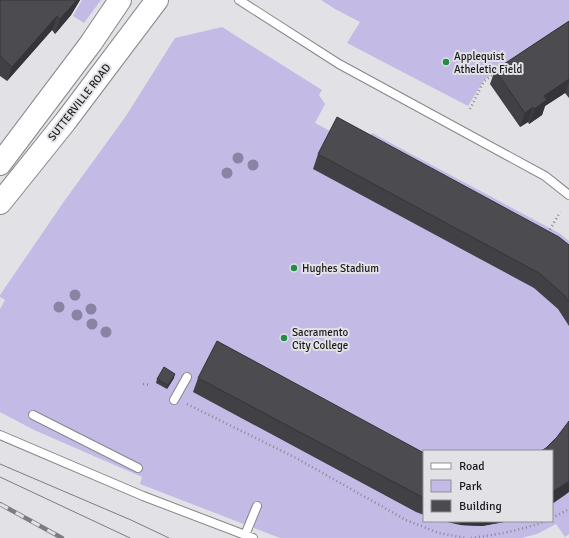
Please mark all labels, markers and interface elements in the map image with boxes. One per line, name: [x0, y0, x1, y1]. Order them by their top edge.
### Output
place label: Applequist Atheletic Field: [454, 50, 522, 76]
marker: Applequist Atheletic Field: [441, 57, 451, 67]
street label: SUTTERVILLE ROAD: [45, 61, 113, 143]
place label: Hughes Stadium: [302, 262, 379, 275]
marker: Hughes Stadium: [289, 263, 299, 273]
place label: Sacramento City College: [292, 326, 348, 352]
marker: Sacramento City College: [279, 333, 289, 343]
legend: [423, 450, 553, 522]
text: Road: [459, 459, 485, 474]
text: Park: [459, 479, 482, 494]
text: Building: [459, 499, 502, 514]

